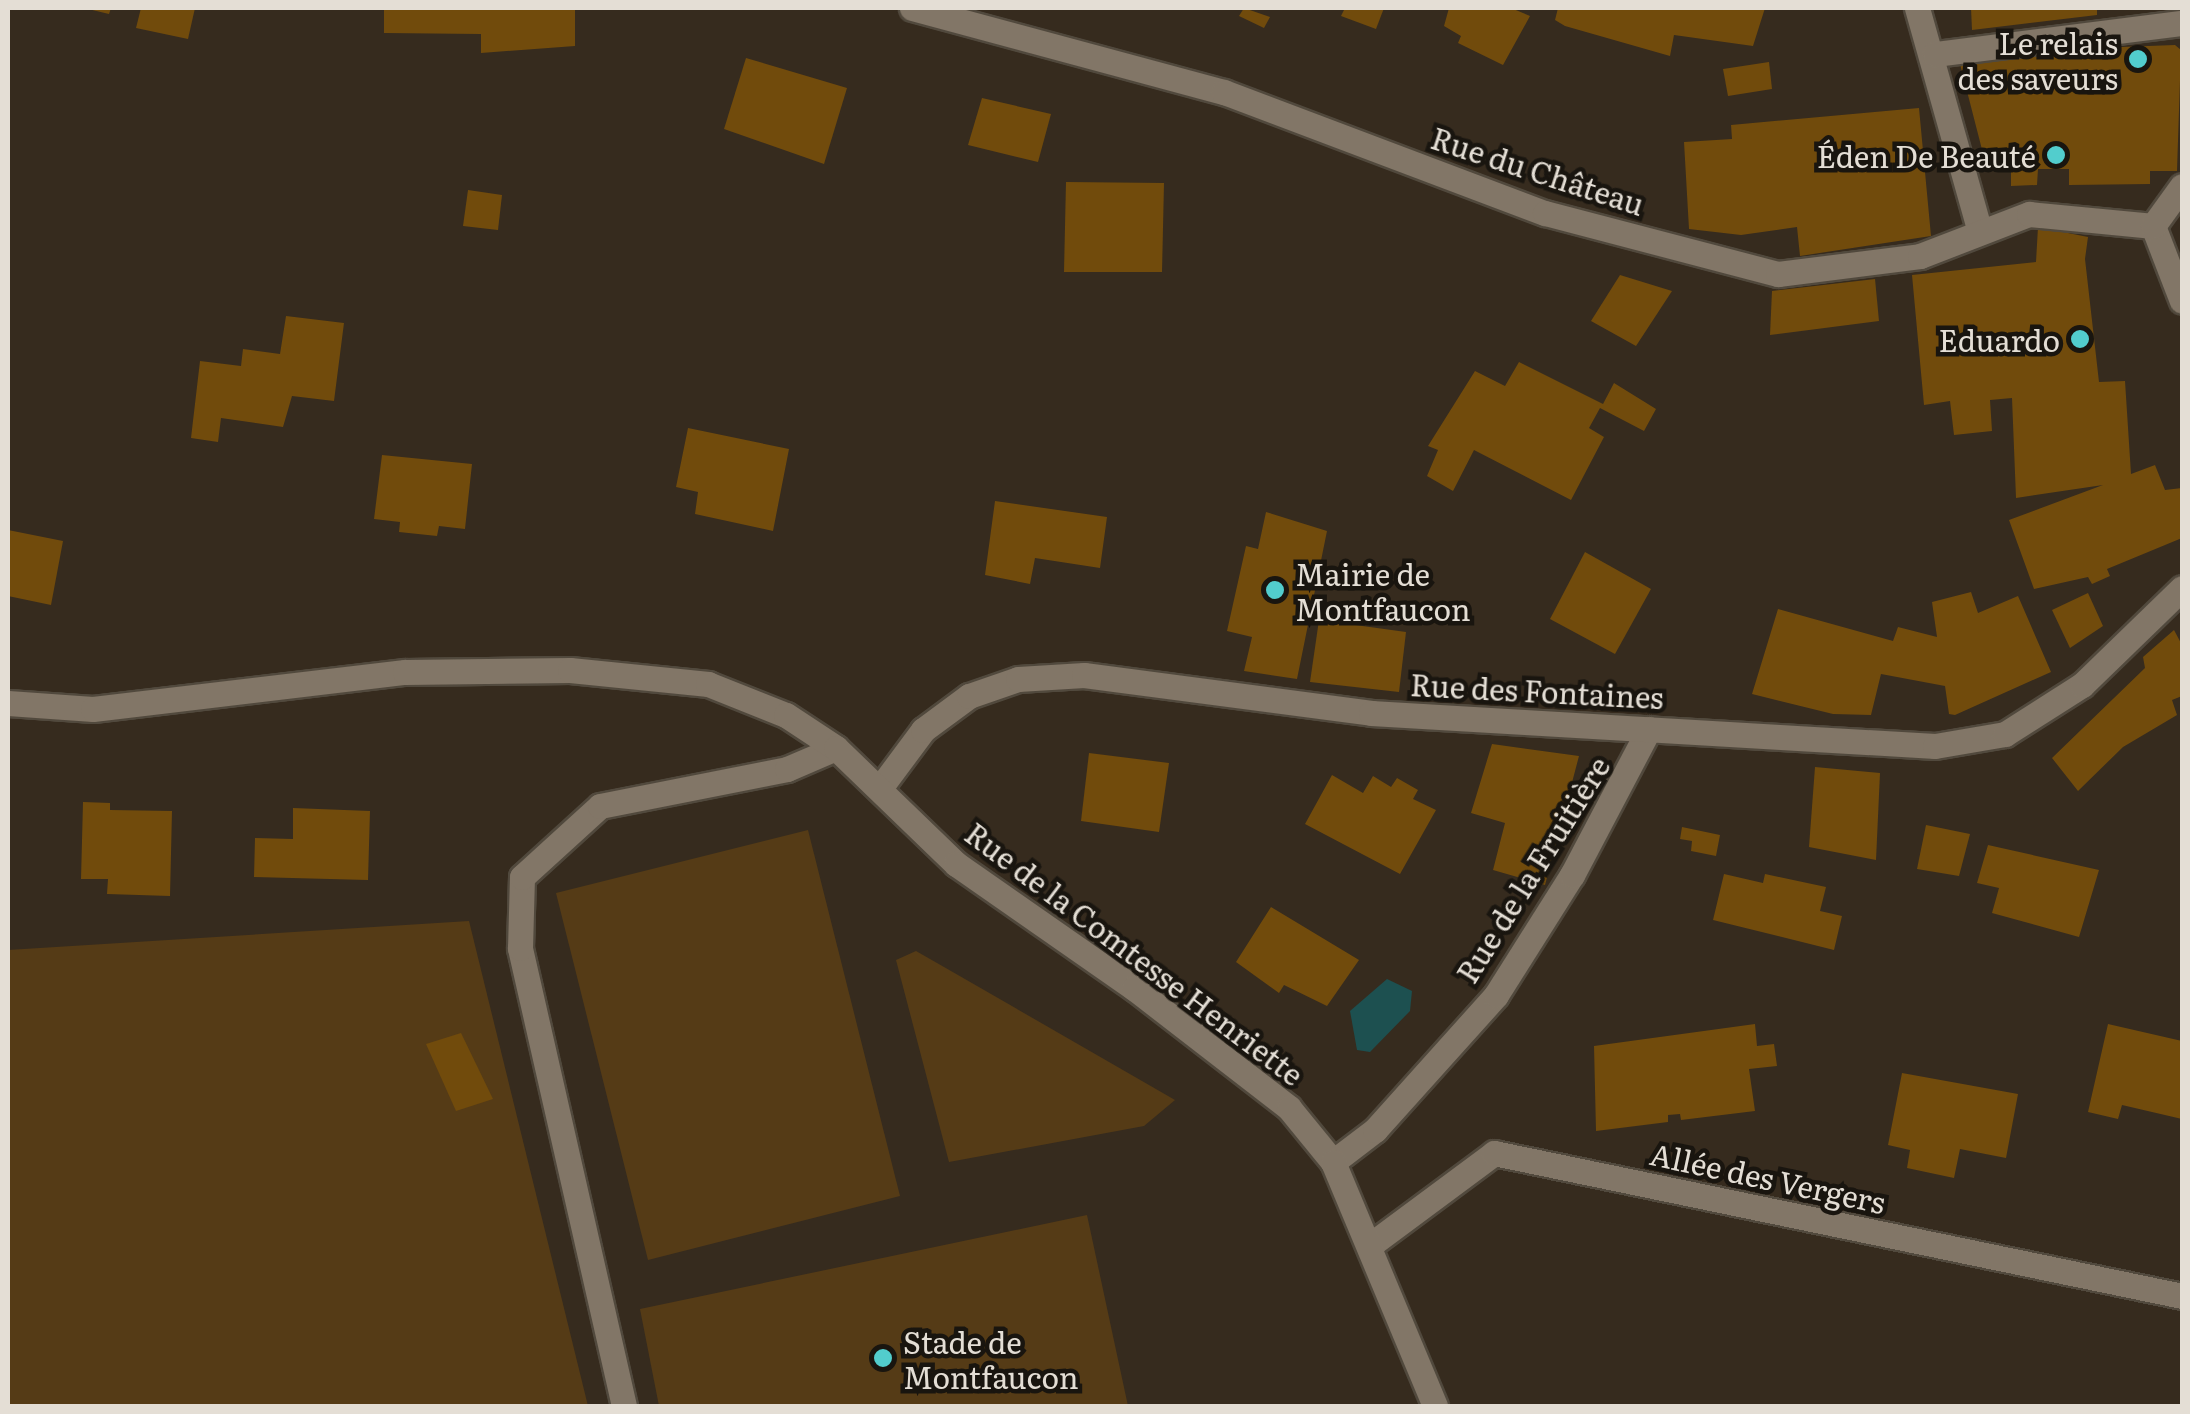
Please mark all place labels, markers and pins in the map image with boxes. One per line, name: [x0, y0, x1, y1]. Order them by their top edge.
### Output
place label: Le relais des saveurs: [1958, 24, 2118, 94]
marker: Le relais des saveurs: [2127, 48, 2149, 70]
place label: Éden De Beauté: [1817, 137, 2036, 173]
marker: Éden De Beauté: [2045, 144, 2067, 166]
place label: Eduardo: [1939, 321, 2060, 357]
marker: Eduardo: [2069, 328, 2091, 350]
place label: Mairie de Montfaucon: [1295, 555, 1471, 626]
marker: Mairie de Montfaucon: [1264, 579, 1286, 601]
place label: Stade de Montfaucon: [903, 1323, 1079, 1394]
marker: Stade de Montfaucon: [872, 1347, 894, 1369]

